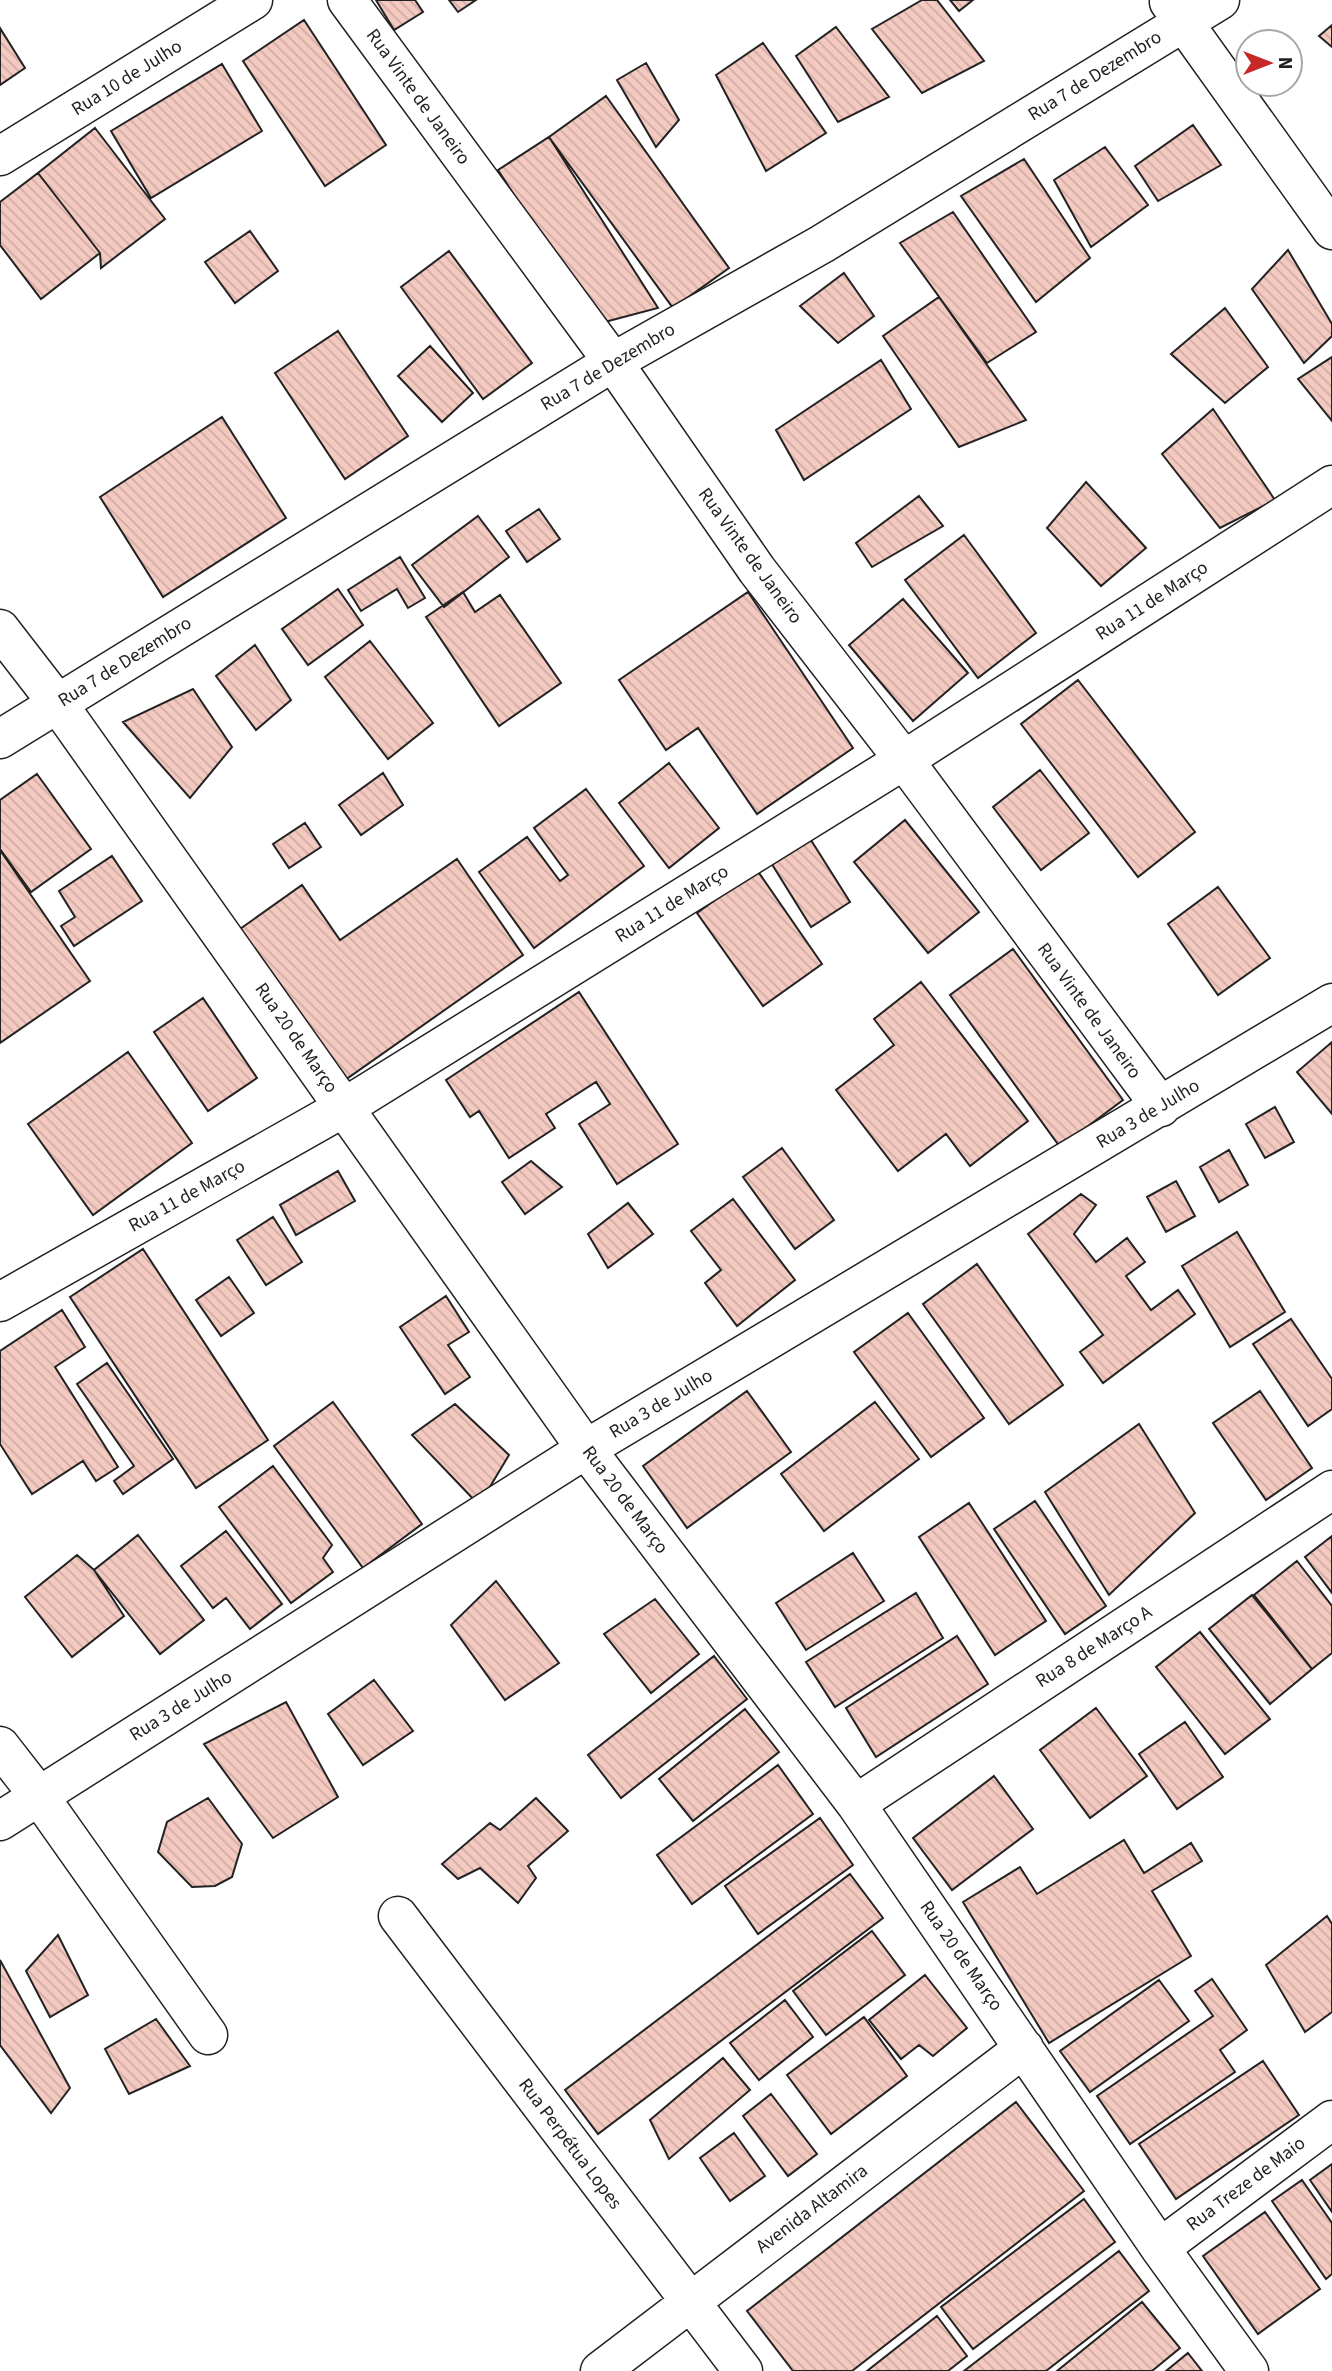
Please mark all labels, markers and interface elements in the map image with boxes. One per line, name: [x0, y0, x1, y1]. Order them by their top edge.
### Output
street label: Rua Vinte de Janeiro: [359, 23, 477, 171]
street label: Rua 7 de Dezembro: [1023, 24, 1167, 128]
north arrow: [1234, 28, 1304, 98]
street label: Rua 10 de Julho: [66, 33, 188, 123]
text: N: [1271, 57, 1298, 69]
street label: Rua 7 de Dezembro: [536, 316, 680, 418]
street label: Rua Vinte de Janeiro: [691, 482, 809, 630]
street label: Rua 11 de Março: [1090, 554, 1214, 648]
street label: Rua 7 de Dezembro: [53, 610, 197, 714]
street label: Rua 11 de Março: [610, 858, 734, 950]
street label: Rua Vinte de Janeiro: [1030, 937, 1148, 1085]
street label: Rua 20 de Março: [248, 977, 344, 1099]
street label: Rua 3 de Julho: [1091, 1072, 1205, 1156]
street label: Rua 11 de Março: [124, 1153, 250, 1239]
street label: Rua 3 de Julho: [604, 1362, 718, 1446]
street label: Rua 20 de Março: [575, 1440, 675, 1560]
street label: Rua 8 de Março A: [1030, 1599, 1158, 1695]
street label: Rua 3 de Julho: [124, 1664, 238, 1748]
street label: Rua 20 de Março: [913, 1895, 1009, 2017]
street label: Rua Perpétua Lopes: [512, 2073, 628, 2215]
street label: Rua Treze de Maio: [1181, 2130, 1311, 2238]
street label: Avenida Altamira: [750, 2158, 874, 2260]

